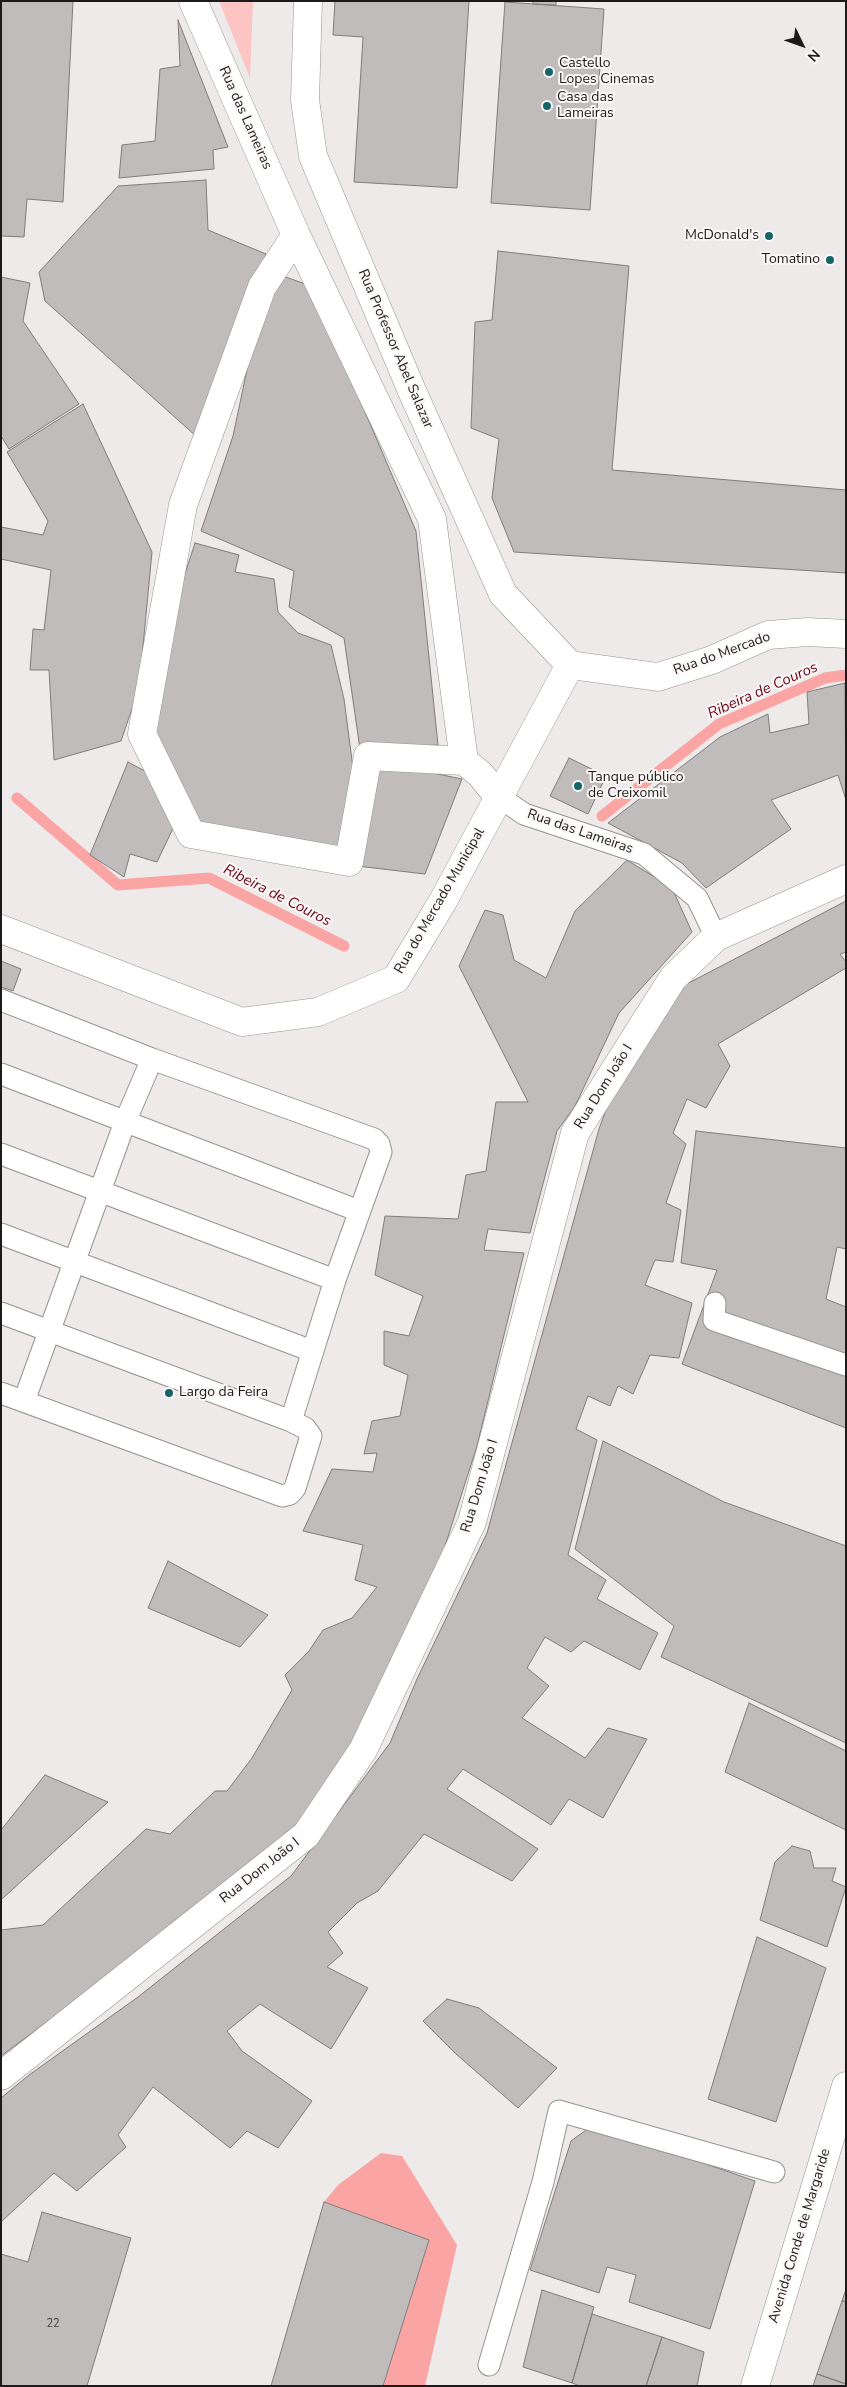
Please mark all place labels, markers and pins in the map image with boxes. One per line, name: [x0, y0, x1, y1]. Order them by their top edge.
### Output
place label: Castello Lopes Cinemas: [559, 56, 654, 88]
marker: Castello Lopes Cinemas: [543, 66, 555, 78]
place label: Casa das Lameiras: [557, 90, 614, 122]
marker: Casa das Lameiras: [541, 100, 553, 112]
place label: McDonald's: [685, 228, 759, 244]
marker: McDonald's: [763, 230, 775, 242]
place label: Tomatino: [762, 252, 820, 268]
marker: Tomatino: [824, 254, 836, 266]
place label: Tanque público de Creixomil: [588, 770, 683, 802]
marker: Tanque público de Creixomil: [572, 780, 584, 792]
place label: Largo da Feira: [179, 1385, 268, 1401]
marker: Largo da Feira: [163, 1387, 175, 1399]

